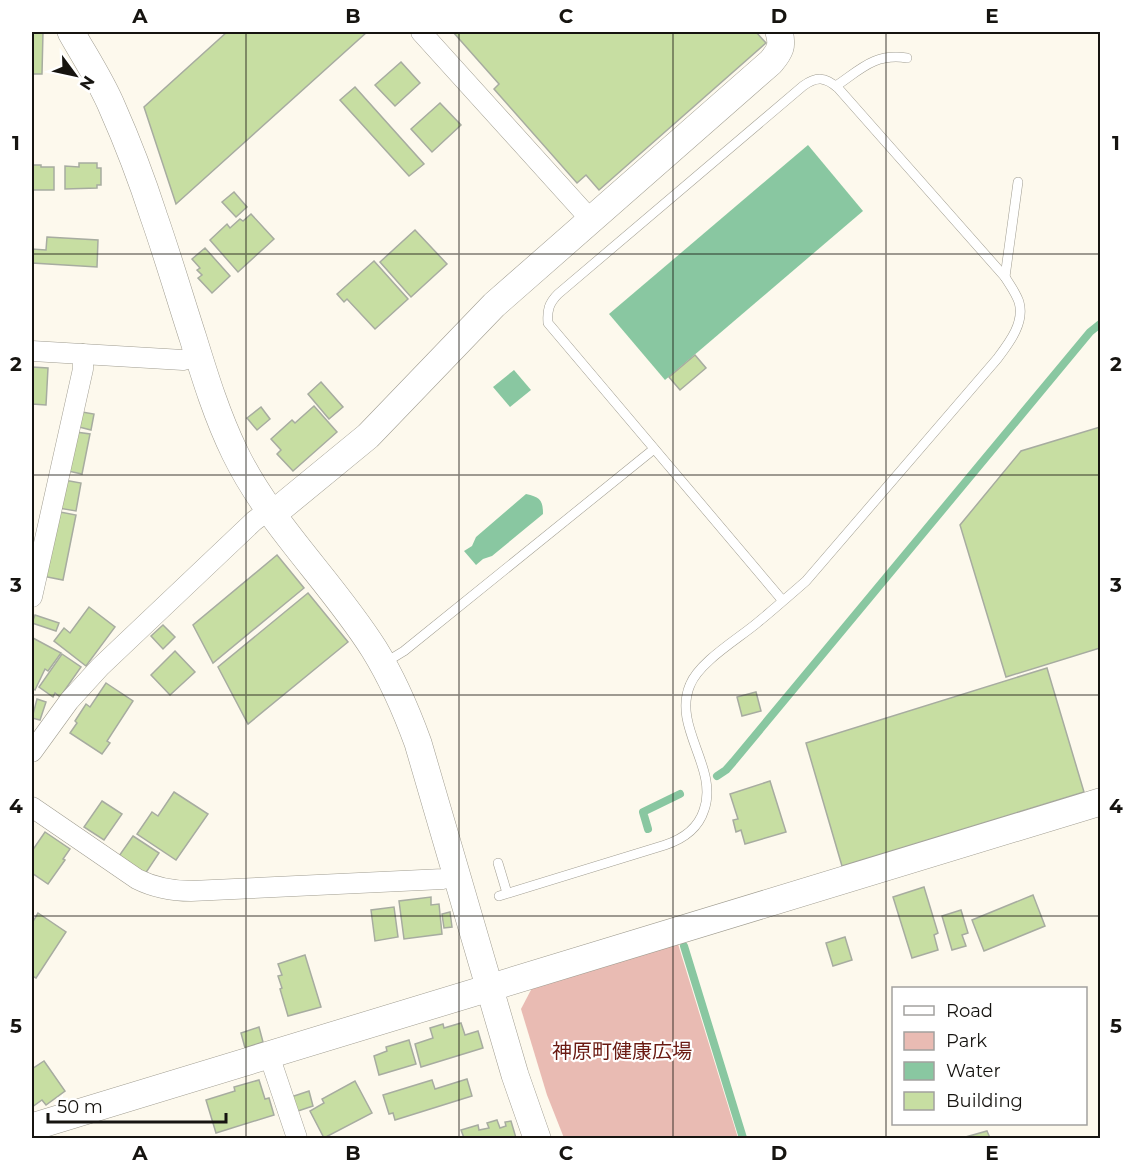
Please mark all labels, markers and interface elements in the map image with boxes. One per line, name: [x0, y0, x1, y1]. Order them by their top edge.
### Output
text: A: [131, 4, 148, 28]
text: B: [345, 4, 361, 28]
text: C: [559, 4, 574, 28]
text: D: [771, 4, 787, 28]
text: E: [985, 4, 999, 28]
north arrow: [45, 45, 105, 105]
text: N: [76, 72, 99, 93]
text: 1: [12, 131, 20, 155]
text: 1: [1112, 131, 1120, 155]
text: 2: [10, 352, 22, 376]
text: 2: [1110, 352, 1122, 376]
text: 3: [9, 573, 22, 597]
text: 3: [1109, 573, 1122, 597]
text: 4: [9, 794, 23, 818]
text: 4: [1109, 794, 1123, 818]
legend: [892, 987, 1087, 1125]
text: Road: [946, 1000, 993, 1022]
text: 5: [10, 1014, 22, 1038]
text: 5: [1110, 1014, 1122, 1038]
text: Park: [946, 1030, 987, 1052]
park label: 神原町健康広場: [552, 1039, 692, 1063]
text: Water: [946, 1060, 1001, 1082]
scale bar: [48, 1086, 226, 1124]
text: Building: [946, 1090, 1023, 1112]
text: 50 m: [57, 1096, 103, 1118]
text: A: [131, 1141, 148, 1165]
text: B: [345, 1141, 361, 1165]
text: C: [559, 1141, 574, 1165]
text: D: [771, 1141, 787, 1165]
text: E: [985, 1141, 999, 1165]

